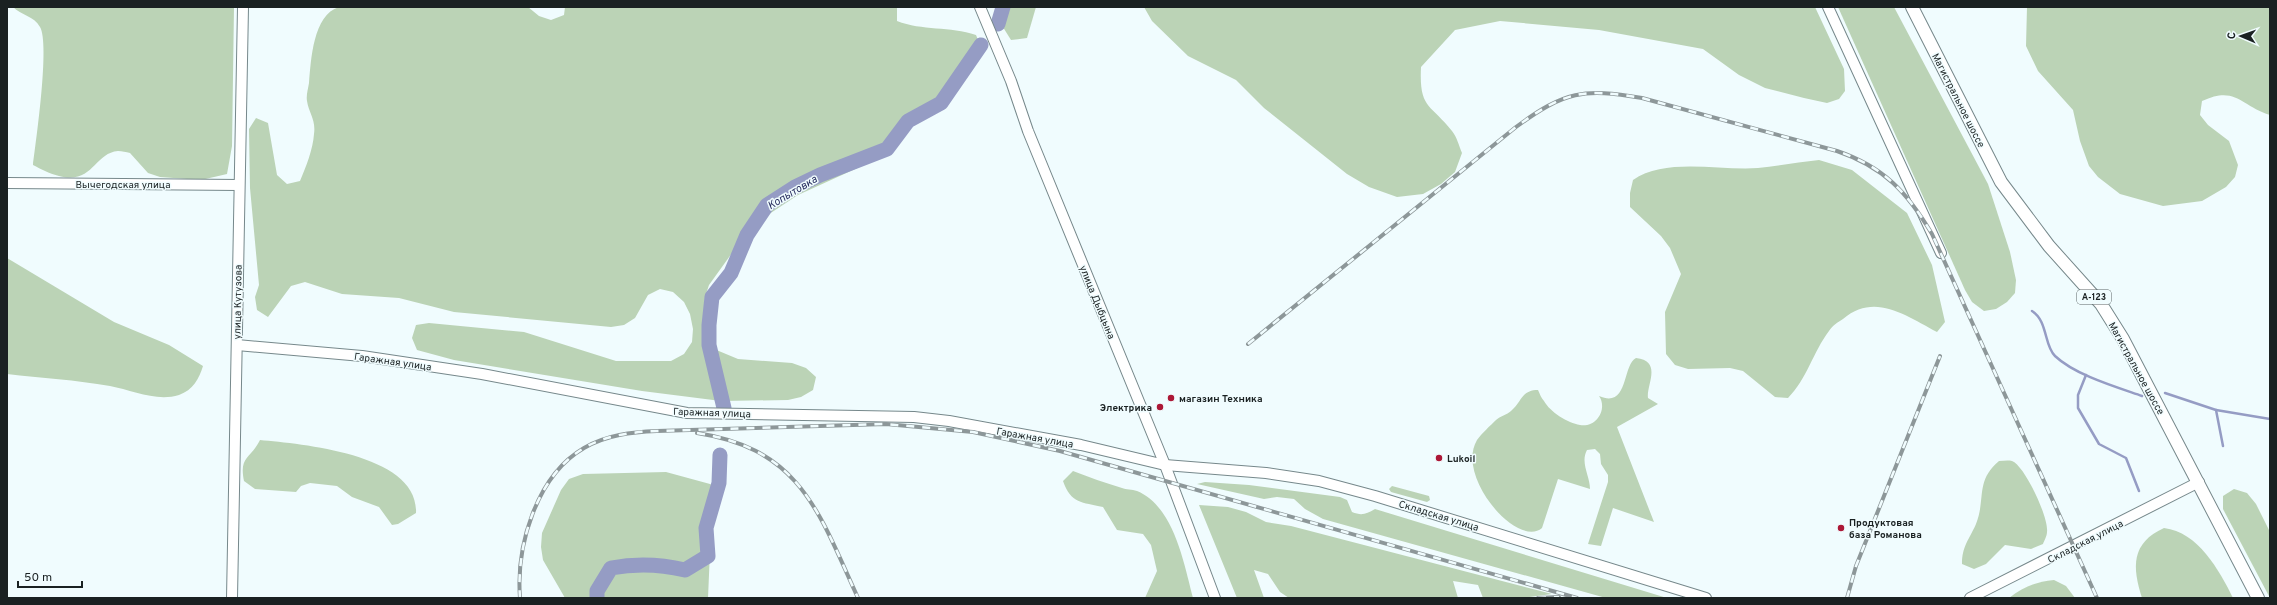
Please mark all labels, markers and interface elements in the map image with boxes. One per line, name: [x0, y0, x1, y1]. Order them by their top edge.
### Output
north arrow: [2221, 16, 2261, 56]
text: С: [2225, 32, 2239, 39]
street label: Магистральное шоссе: [1928, 51, 1987, 150]
water label: Копытовка: [765, 172, 820, 213]
street label: Вычегодская улица: [76, 179, 170, 192]
street label: улица Дыбцына: [1076, 264, 1117, 341]
street label: улица Кутузова: [231, 265, 246, 340]
road number: А-123: [2077, 290, 2111, 304]
street label: Магистральное шоссе: [2105, 320, 2167, 417]
street label: Гаражная улица: [353, 351, 432, 374]
marker: магазин Техника: [1166, 393, 1176, 403]
place label: магазин Техника: [1179, 393, 1262, 406]
place label: Электрика: [1100, 402, 1152, 415]
marker: Электрика: [1155, 402, 1165, 412]
street label: Гаражная улица: [673, 406, 751, 421]
street label: Гаражная улица: [995, 425, 1074, 452]
marker: Lukoil: [1434, 453, 1444, 463]
place label: Lukoil: [1447, 453, 1475, 466]
street label: Складская улица: [1397, 498, 1480, 535]
place label: Продуктовая база Романова: [1849, 517, 1922, 542]
street label: Складская улица: [2046, 518, 2126, 567]
marker: Продуктовая база Романова: [1836, 523, 1846, 533]
scale bar: [18, 563, 82, 589]
text: 50 m: [24, 570, 52, 586]

